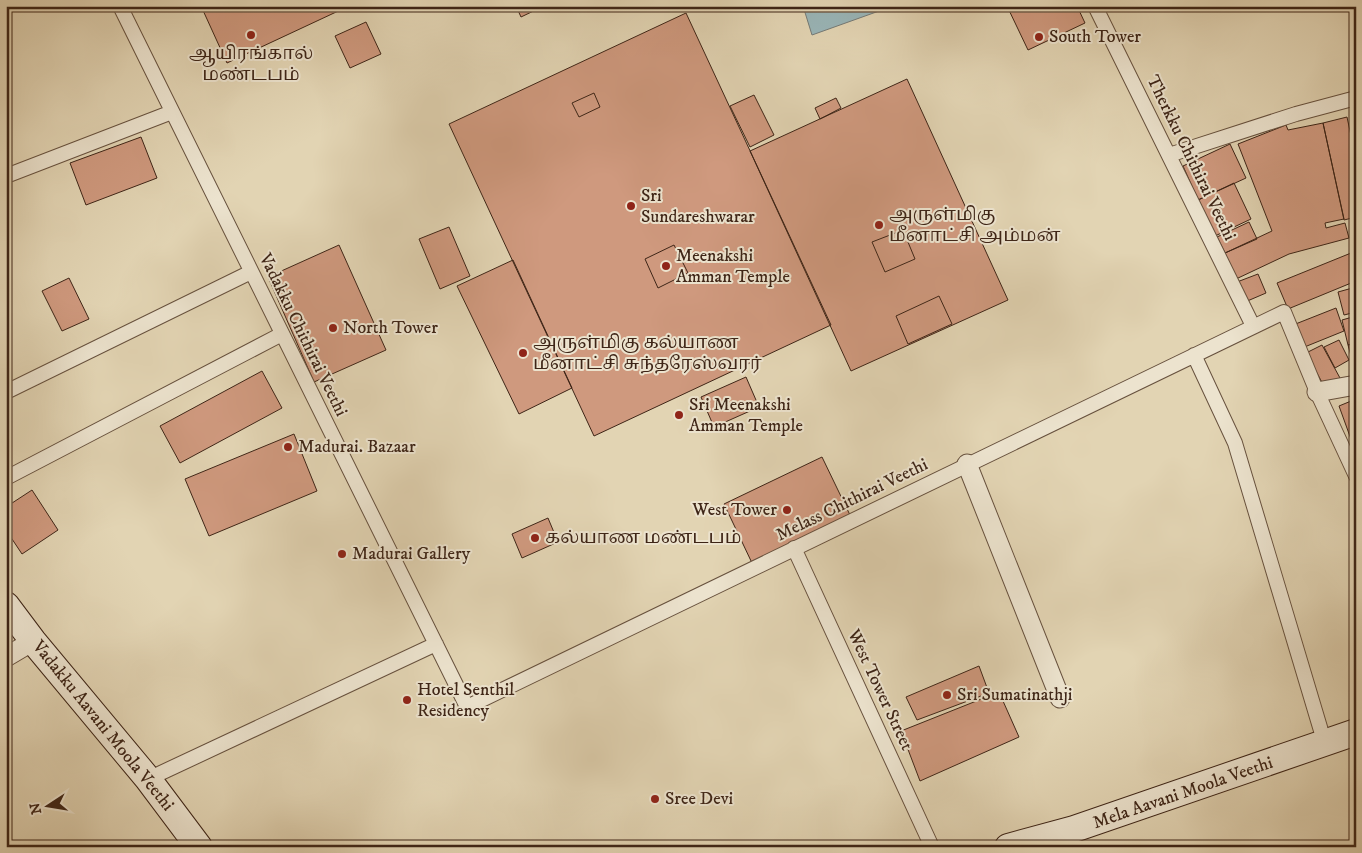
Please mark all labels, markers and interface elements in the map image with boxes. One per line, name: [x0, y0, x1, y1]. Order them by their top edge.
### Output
place label: South Tower: [1049, 26, 1141, 48]
marker: ஆயிரங்கால் மண்டபம்: [245, 29, 257, 41]
marker: South Tower: [1033, 31, 1045, 43]
place label: ஆயிரங்கால் மண்டபம்: [189, 43, 313, 86]
street label: Therkku Chithirai Veethi: [1141, 72, 1241, 244]
place label: Sri Sundareshwarar: [641, 185, 755, 228]
marker: Sri Sundareshwarar: [625, 200, 637, 212]
place label: அருள்மிகு மீனாட்சி அம்மன்: [889, 204, 1060, 247]
marker: அருள்மிகு மீனாட்சி அம்மன்: [873, 219, 885, 231]
place label: Meenakshi Amman Temple: [676, 245, 790, 288]
street label: Vadakku Chithirai Veethi: [254, 249, 352, 420]
marker: Meenakshi Amman Temple: [660, 260, 672, 272]
place label: North Tower: [343, 317, 438, 339]
marker: North Tower: [327, 322, 339, 334]
place label: அருள்மிகு கல்யாண மீனாட்சி சுந்தரேஸ்வரர்: [533, 332, 762, 375]
marker: அருள்மிகு கல்யாண மீனாட்சி சுந்தரேஸ்வரர்: [517, 347, 529, 359]
place label: Sri Meenakshi Amman Temple: [689, 394, 803, 437]
marker: Sri Meenakshi Amman Temple: [673, 409, 685, 421]
place label: Madurai. Bazaar: [298, 436, 416, 458]
marker: Madurai. Bazaar: [282, 441, 294, 453]
street label: Melass Chithirai Veethi: [772, 454, 932, 546]
place label: West Tower: [691, 499, 777, 521]
marker: West Tower: [781, 504, 793, 516]
place label: கல்யாண மண்டபம்: [545, 527, 741, 549]
marker: கல்யாண மண்டபம்: [529, 532, 541, 544]
place label: Madurai Gallery: [352, 543, 471, 565]
marker: Madurai Gallery: [336, 548, 348, 560]
street label: West Tower Street: [842, 625, 918, 754]
street label: Vadakku Aavani Moola Veethi: [27, 635, 179, 816]
place label: Hotel Senthil Residency: [417, 679, 515, 722]
place label: Sri Sumatinathji: [957, 684, 1072, 706]
marker: Sri Sumatinathji: [941, 689, 953, 701]
marker: Hotel Senthil Residency: [401, 694, 413, 706]
street label: Mela Aavani Moola Veethi: [1090, 752, 1276, 834]
north arrow: [22, 780, 72, 830]
place label: Sree Devi: [665, 788, 733, 810]
marker: Sree Devi: [649, 793, 661, 805]
text: N: [26, 801, 46, 816]

